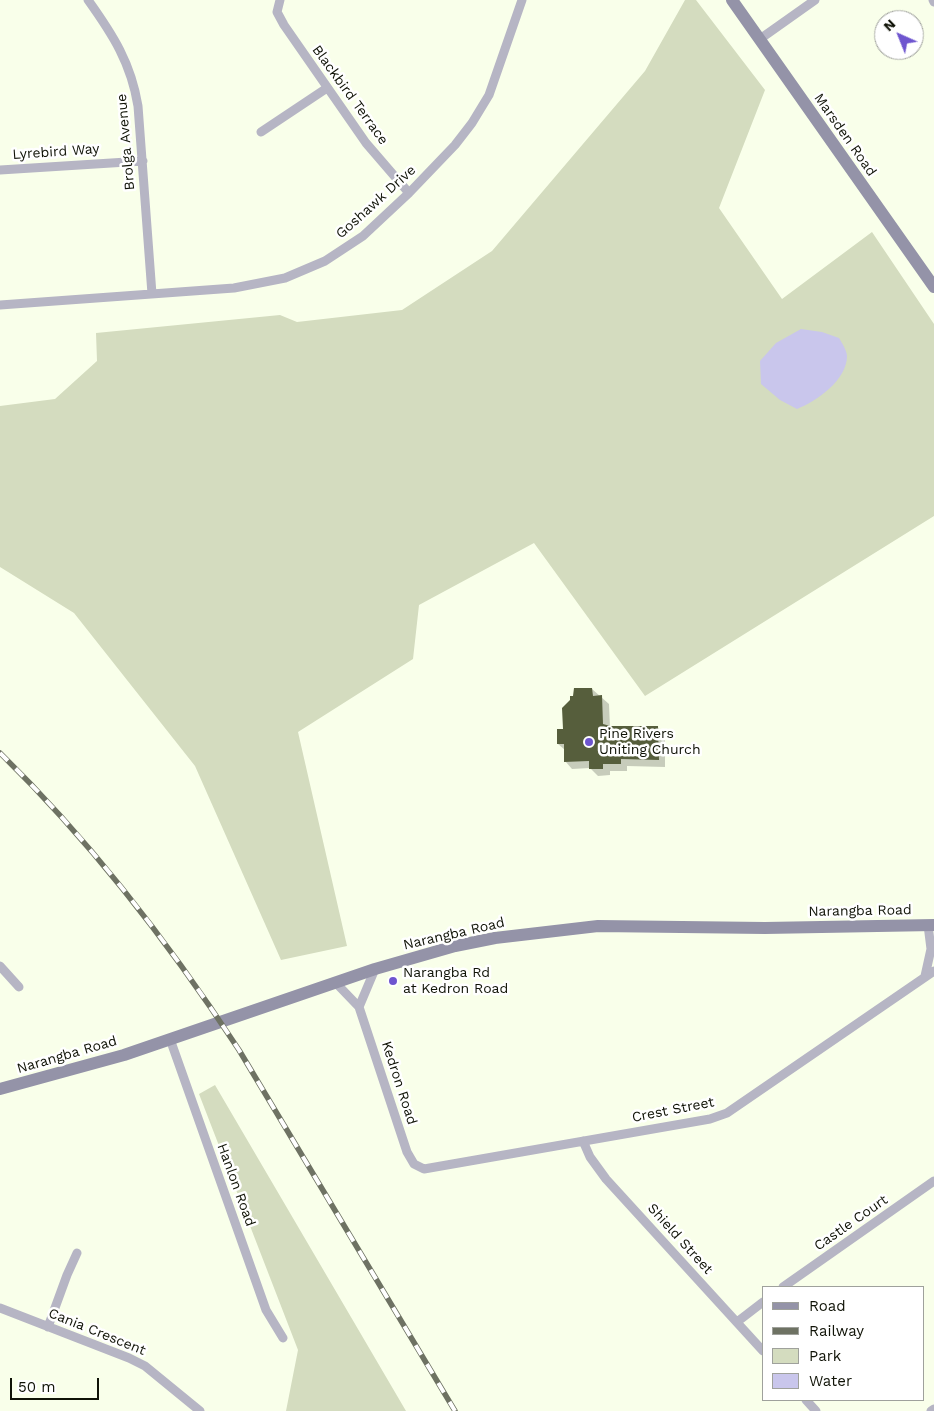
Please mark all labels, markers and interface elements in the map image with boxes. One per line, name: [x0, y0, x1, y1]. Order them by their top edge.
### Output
north arrow: [874, 10, 924, 60]
text: N: [880, 16, 899, 34]
street label: Blackbird Terrace: [308, 42, 392, 148]
street label: Marsden Road: [810, 90, 880, 180]
street label: Brolga Avenue: [113, 93, 139, 191]
street label: Lyrebird Way: [12, 141, 100, 163]
street label: Goshawk Drive: [333, 162, 419, 242]
place label: Pine Rivers Uniting Church: [599, 726, 701, 759]
marker: Pine Rivers Uniting Church: [583, 736, 595, 748]
street label: Narangba Road: [808, 902, 912, 920]
street label: Narangba Road: [402, 914, 506, 954]
place label: Narangba Rd at Kedron Road: [403, 965, 508, 998]
marker: Narangba Rd at Kedron Road: [387, 975, 399, 987]
street label: Narangba Road: [15, 1033, 119, 1077]
street label: Kedron Road: [378, 1039, 420, 1127]
street label: Crest Street: [630, 1094, 716, 1126]
street label: Hanlon Road: [213, 1141, 259, 1229]
street label: Castle Court: [811, 1192, 891, 1254]
street label: Shield Street: [644, 1200, 716, 1278]
legend: [762, 1286, 924, 1401]
text: Road: [809, 1297, 846, 1315]
street label: Cania Crescent: [46, 1305, 148, 1359]
text: Railway: [809, 1322, 864, 1340]
text: Park: [809, 1347, 841, 1365]
scale bar: [12, 1368, 101, 1400]
text: Water: [809, 1372, 852, 1390]
text: 50 m: [18, 1378, 55, 1396]

